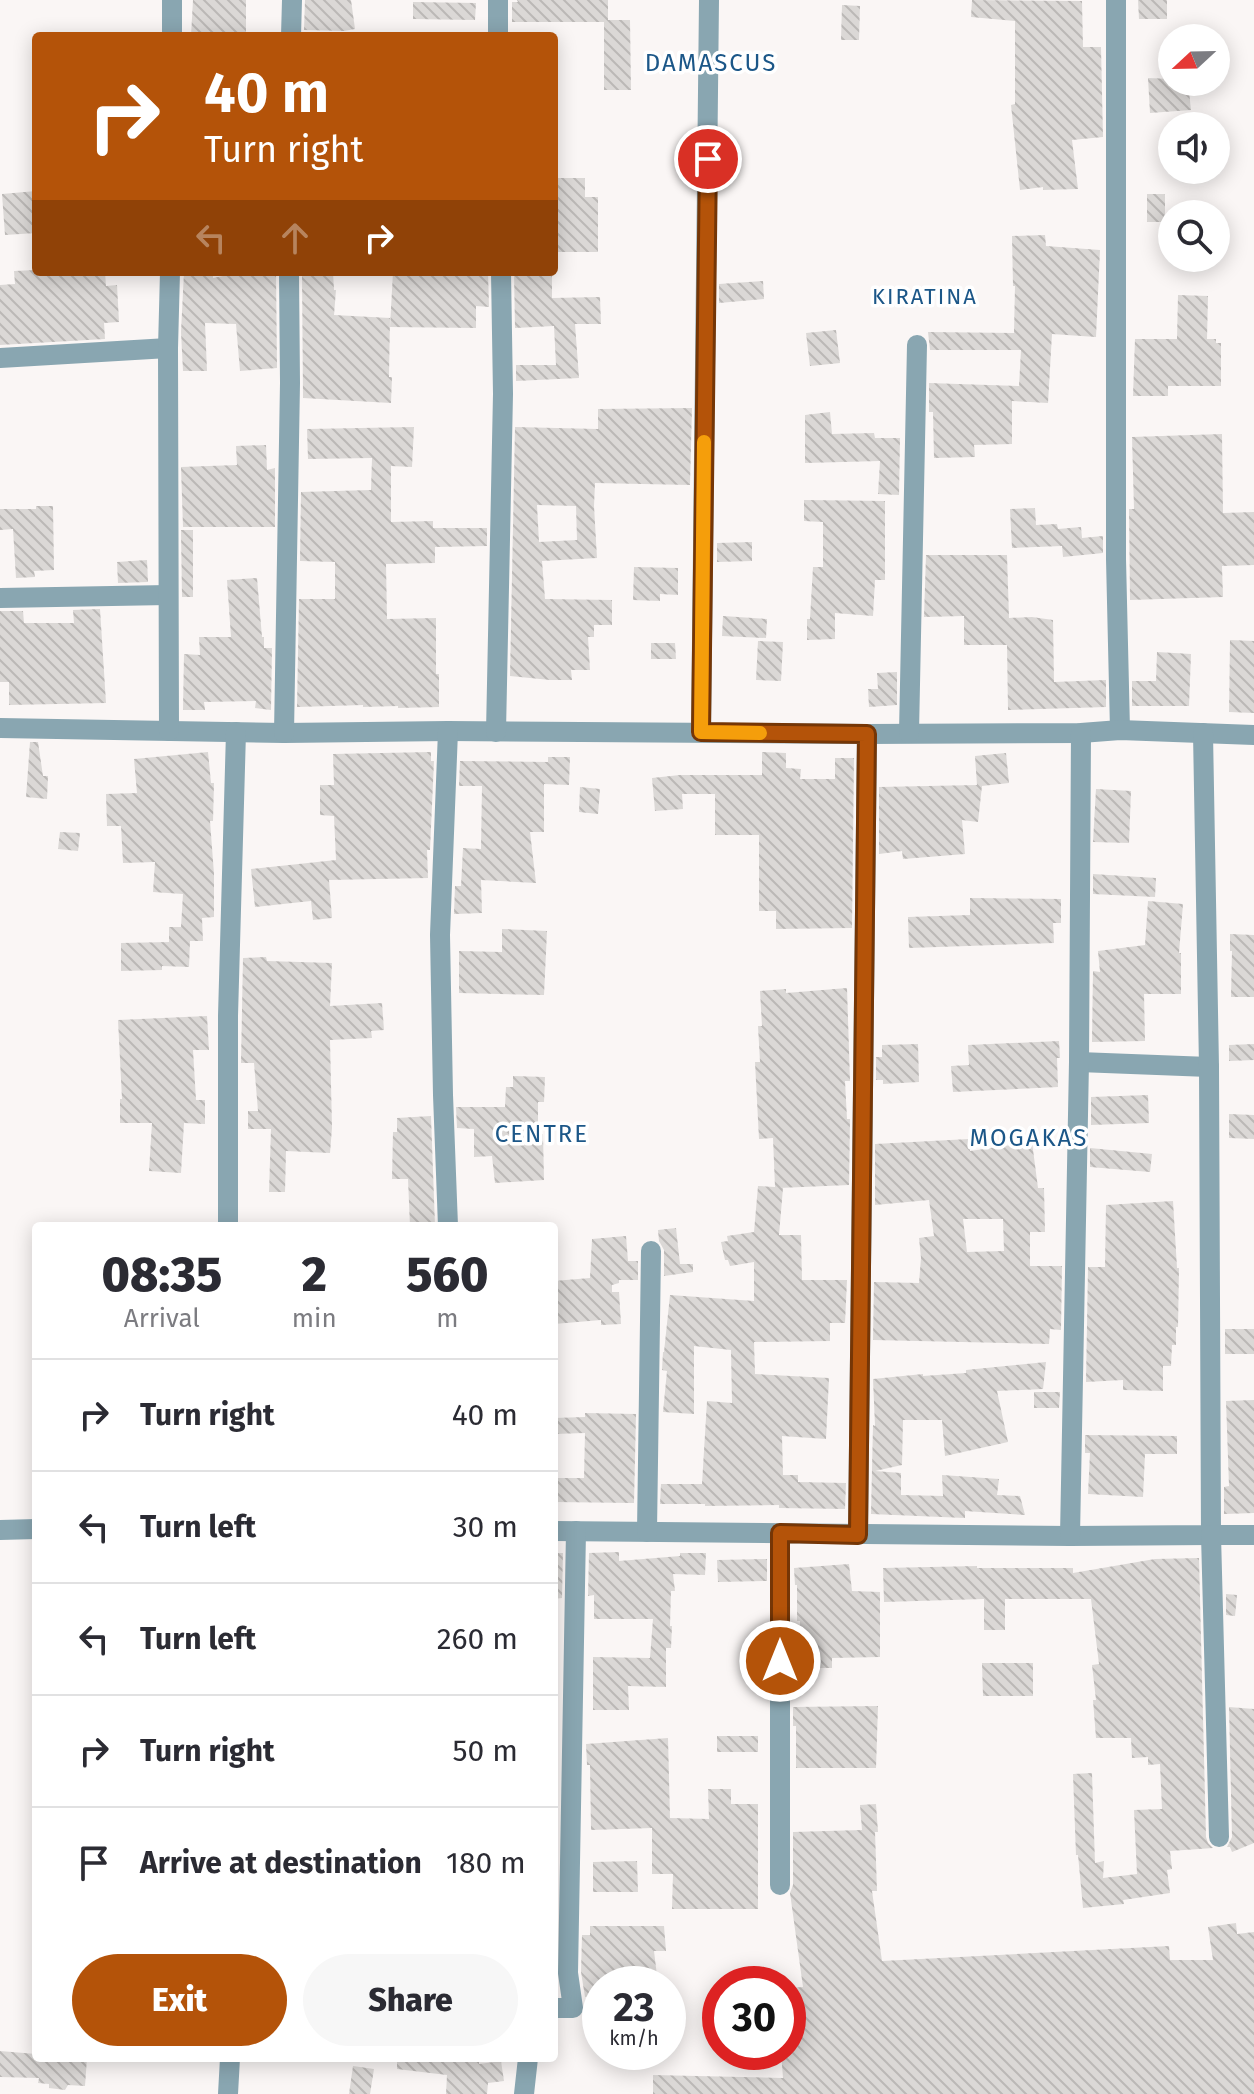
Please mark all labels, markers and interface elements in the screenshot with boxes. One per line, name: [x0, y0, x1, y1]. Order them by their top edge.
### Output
north arrow: [1158, 24, 1230, 96]
map controls: [1158, 24, 1230, 272]
district label: DAMASCUS: [645, 49, 777, 77]
text: 40 m: [204, 60, 329, 127]
icon: right: [72, 64, 176, 168]
button: sound: [1158, 112, 1230, 184]
pin: [674, 125, 742, 193]
text: Turn right: [204, 128, 364, 172]
icon: arrive: [686, 137, 730, 181]
button: search: [1158, 200, 1230, 272]
icon: left: [189, 216, 233, 260]
icon: ahead: [273, 216, 317, 260]
icon: right: [357, 216, 401, 260]
district label: KIRATINA: [872, 283, 978, 310]
district label: CENTRE: [495, 1120, 589, 1148]
district label: MOGAKAS: [970, 1124, 1088, 1152]
text: 08:35: [102, 1246, 222, 1304]
text: 2: [302, 1246, 327, 1304]
text: 560: [406, 1246, 488, 1304]
text: Arrival: [124, 1303, 200, 1334]
text: min: [292, 1303, 337, 1334]
text: m: [436, 1303, 458, 1334]
icon: right: [72, 1393, 116, 1437]
text: Turn right: [140, 1397, 275, 1433]
text: 40 m: [452, 1397, 518, 1433]
icon: left: [72, 1505, 116, 1549]
text: Turn left: [140, 1509, 256, 1545]
text: 30 m: [453, 1509, 518, 1545]
icon: left: [72, 1617, 116, 1661]
position arrow: [738, 1619, 822, 1703]
text: Turn left: [140, 1621, 256, 1657]
text: 260 m: [437, 1621, 518, 1657]
icon: right: [72, 1729, 116, 1773]
text: Turn right: [140, 1733, 275, 1769]
text: 50 m: [453, 1733, 518, 1769]
icon: arrive: [72, 1841, 116, 1885]
text: Arrive at destination: [140, 1845, 422, 1881]
text: 180 m: [446, 1845, 526, 1881]
button: Exit: [72, 1954, 287, 2046]
button: Share: [303, 1954, 518, 2046]
speed limit sign: 30: [702, 1966, 806, 2070]
text: 23: [613, 1984, 655, 2032]
text: km/h: [609, 2026, 659, 2050]

